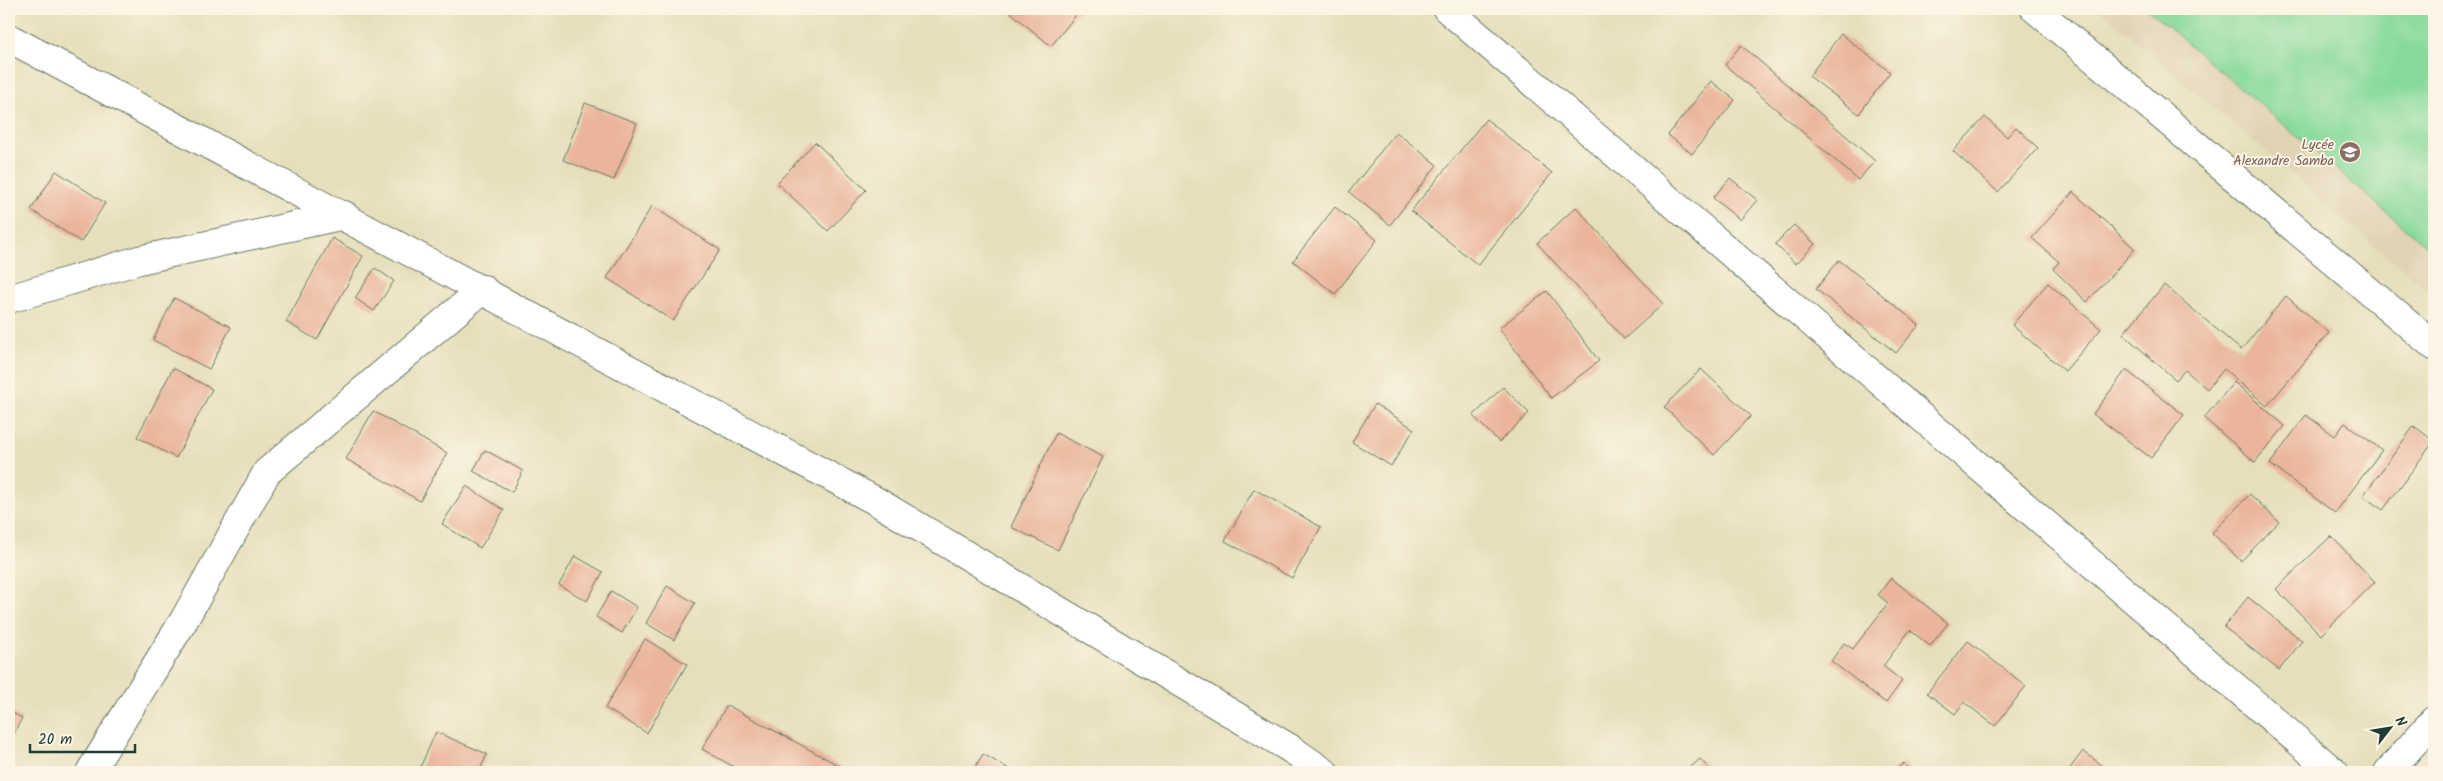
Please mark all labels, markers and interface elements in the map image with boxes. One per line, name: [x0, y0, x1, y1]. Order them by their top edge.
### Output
place label: Lycée Alexandre Samba: [2233, 134, 2335, 172]
school or university icon: Lycée Alexandre Samba: [2338, 140, 2362, 164]
north arrow: [2366, 704, 2416, 754]
text: N: [2389, 712, 2412, 731]
scale bar: [30, 721, 135, 753]
text: 20 m: [38, 728, 72, 752]

